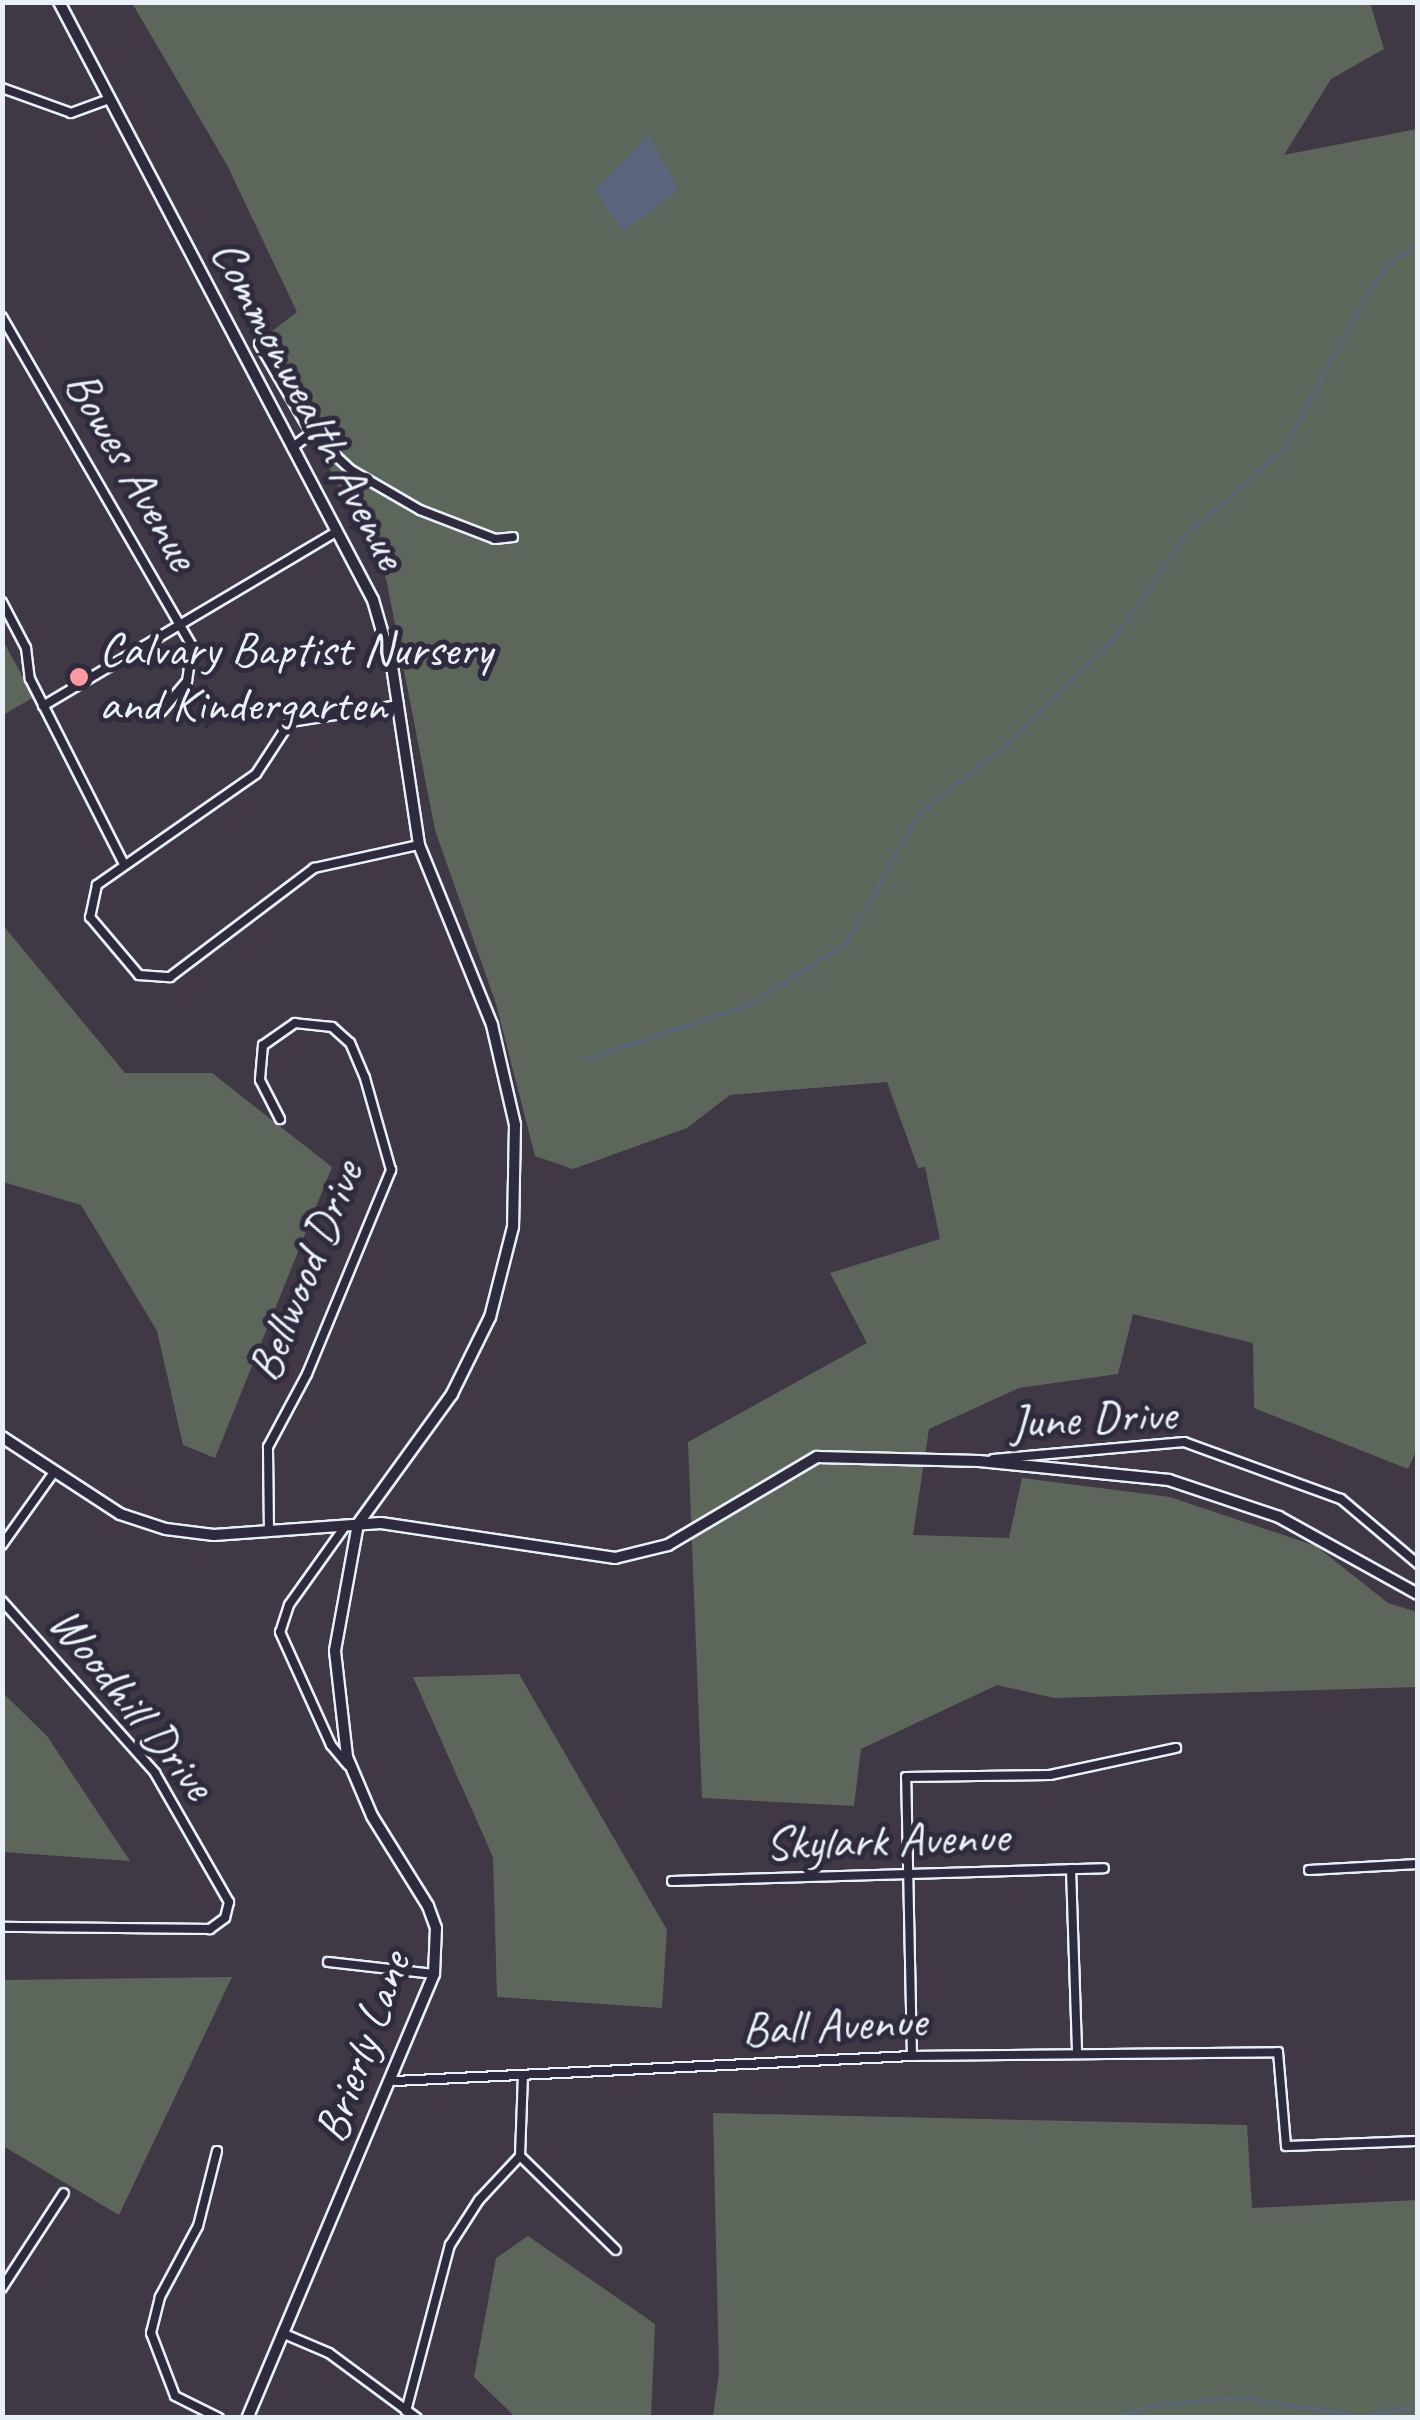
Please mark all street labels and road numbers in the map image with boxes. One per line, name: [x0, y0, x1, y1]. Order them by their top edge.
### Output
street label: Commonwealth Avenue: [198, 230, 420, 578]
street label: Bowes Avenue: [52, 360, 212, 580]
street label: Bellwood Drive: [235, 1152, 375, 1390]
street label: June Drive: [1008, 1385, 1178, 1451]
street label: Woodhill Drive: [37, 1595, 227, 1811]
street label: Skylark Avenue: [764, 1807, 1010, 1873]
street label: Brierly Lane: [301, 1944, 423, 2150]
street label: Ball Avenue: [741, 1991, 927, 2059]

